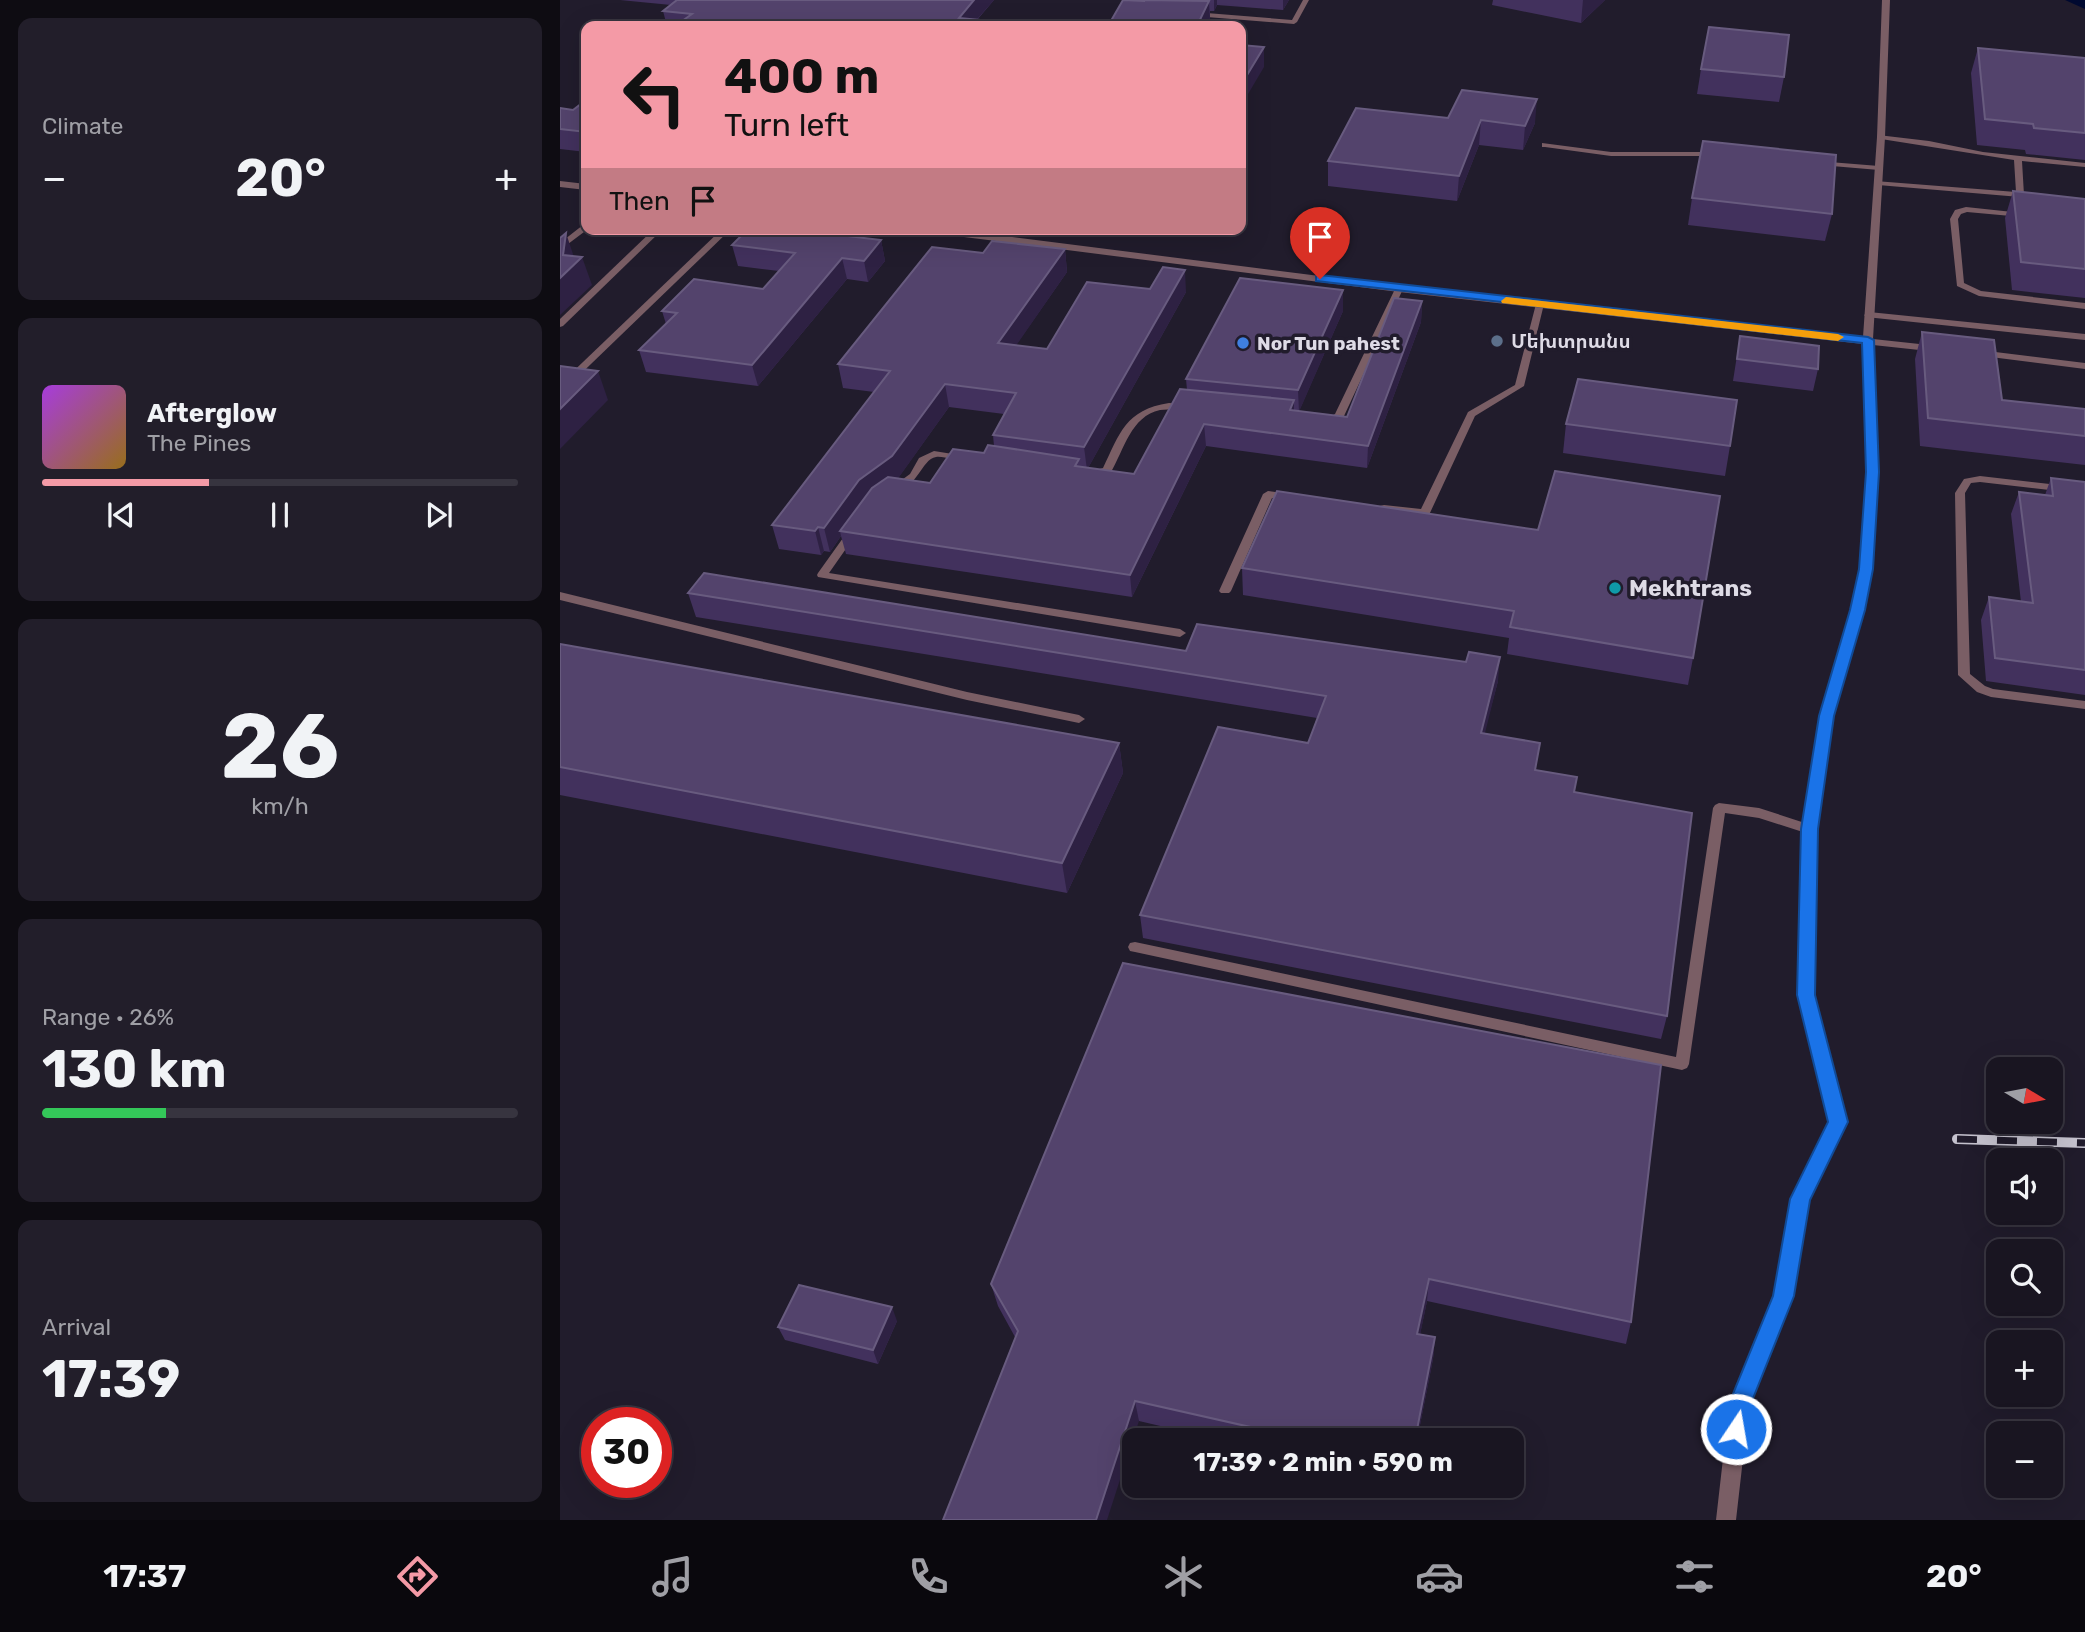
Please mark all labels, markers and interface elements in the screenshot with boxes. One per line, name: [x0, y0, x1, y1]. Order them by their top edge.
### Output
text: 400 m: [724, 47, 879, 105]
icon: left: [609, 49, 700, 140]
text: Turn left: [724, 106, 849, 144]
text: Climate: [42, 112, 123, 140]
text: 20°: [235, 147, 326, 209]
text: −: [42, 155, 67, 201]
text: +: [494, 155, 518, 201]
icon: arrive: [684, 182, 722, 220]
text: Then: [609, 186, 670, 217]
pin: [1290, 207, 1350, 279]
icon: arrive: [1301, 218, 1339, 256]
place label: Մեխտրանս: [1511, 330, 1631, 353]
place label: Nor Tun pahest: [1257, 332, 1400, 355]
marker: Մեխտրանս: [1489, 333, 1505, 349]
marker: Nor Tun pahest: [1235, 335, 1251, 351]
text: Afterglow: [147, 398, 277, 429]
text: The Pines: [147, 429, 251, 457]
icon: previous: [102, 496, 140, 534]
icon: pause: [261, 496, 299, 534]
icon: next: [420, 496, 458, 534]
place label: Mekhtrans: [1629, 574, 1752, 602]
marker: Mekhtrans: [1607, 580, 1623, 596]
text: 26: [221, 692, 339, 800]
text: km/h: [251, 792, 309, 820]
text: Range · 26%: [42, 1003, 174, 1031]
text: 130 km: [42, 1038, 227, 1100]
north arrow: [1986, 1057, 2063, 1134]
map controls: [1986, 1057, 2063, 1498]
button: sound: [1986, 1148, 2063, 1225]
button: search: [1986, 1239, 2063, 1316]
text: Arrival: [42, 1313, 111, 1341]
button: +: [1986, 1330, 2063, 1407]
text: 17:39: [42, 1348, 180, 1410]
position arrow: [1699, 1392, 1773, 1466]
speed limit sign: 30: [581, 1407, 672, 1498]
button: −: [1986, 1421, 2063, 1498]
text: 17:39 · 2 min · 590 m: [1193, 1447, 1453, 1478]
icon: directions: [393, 1552, 442, 1601]
icon: music: [648, 1552, 697, 1601]
icon: phone: [904, 1552, 953, 1601]
icon: climate: [1159, 1552, 1208, 1601]
icon: car: [1415, 1552, 1464, 1601]
icon: filters: [1670, 1552, 1719, 1601]
text: 17:37: [103, 1557, 186, 1595]
text: 20°: [1926, 1557, 1982, 1595]

